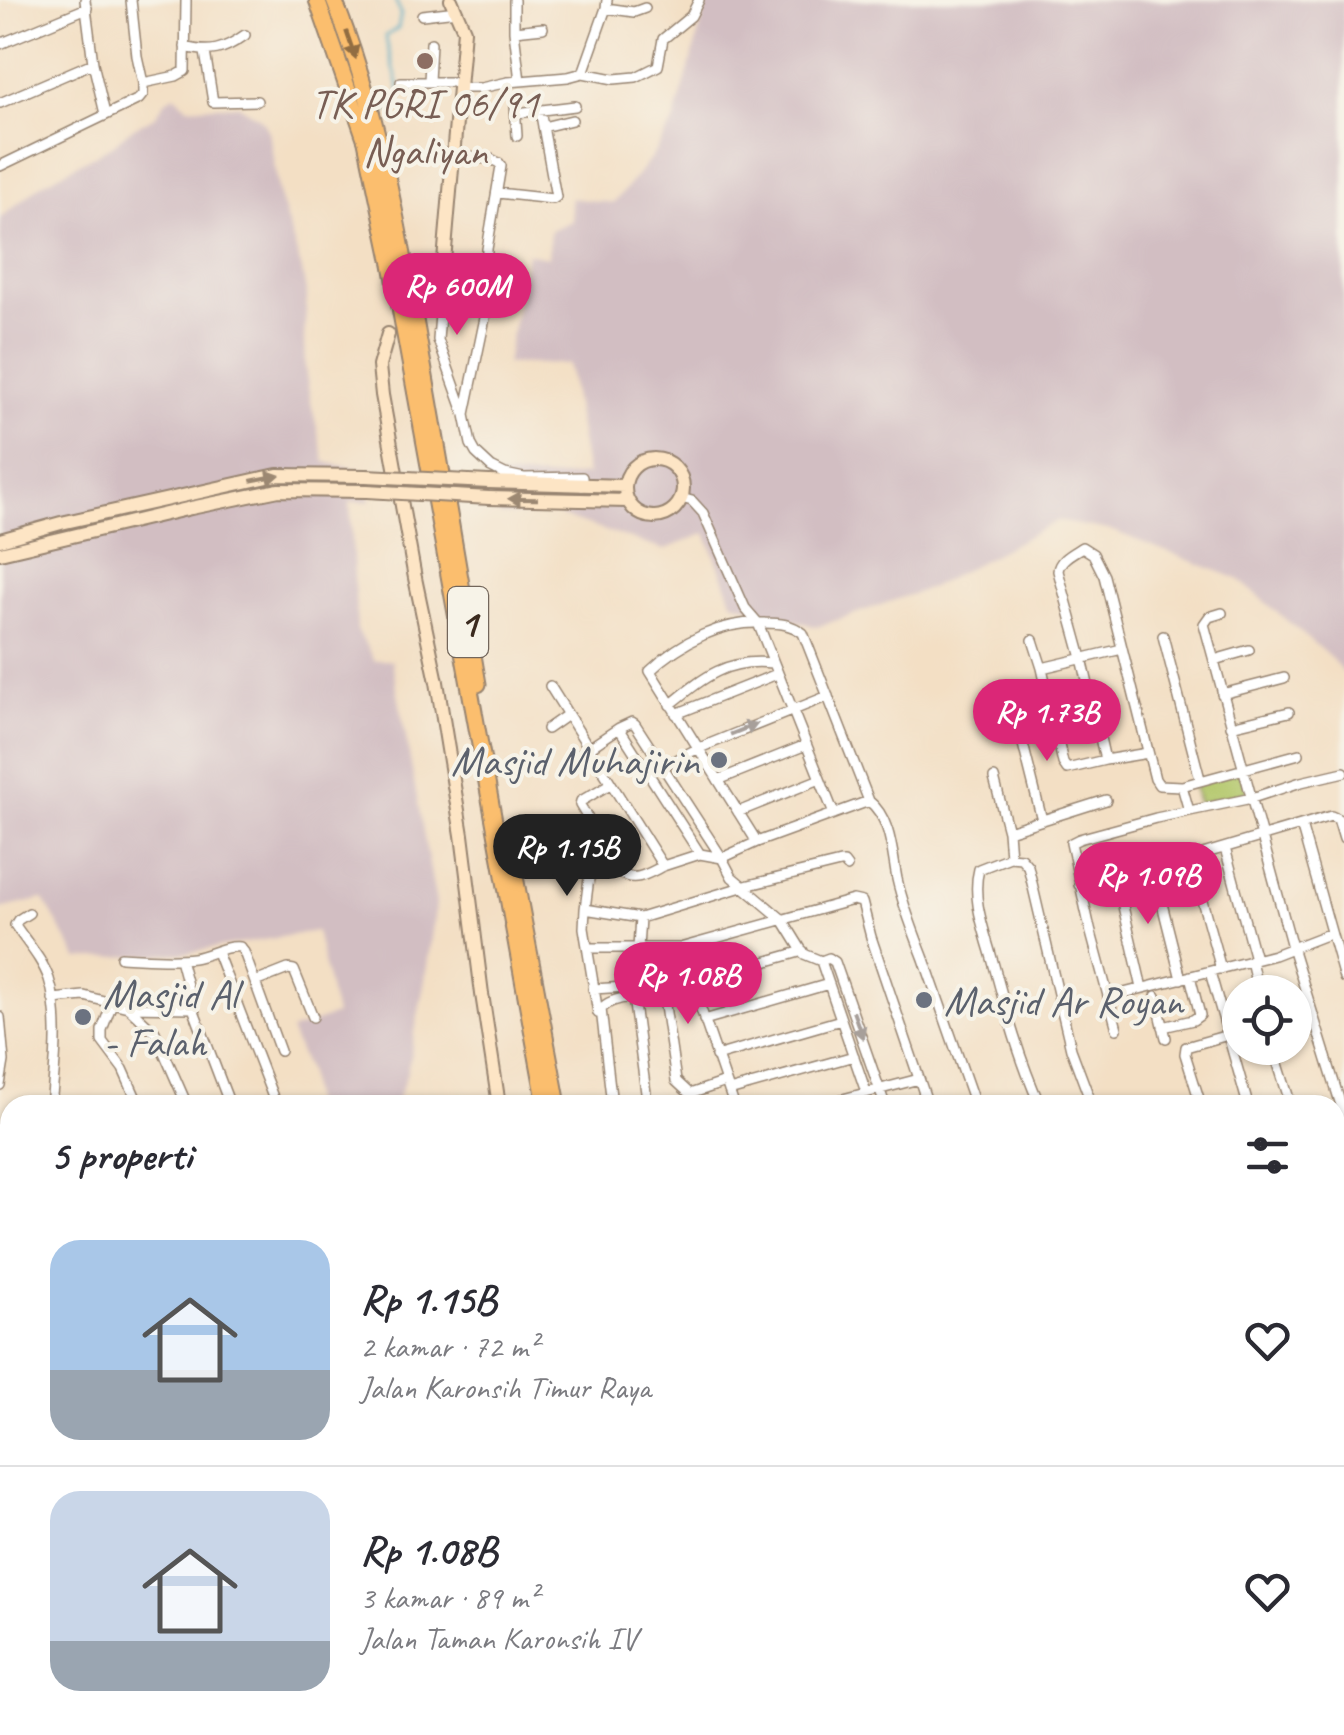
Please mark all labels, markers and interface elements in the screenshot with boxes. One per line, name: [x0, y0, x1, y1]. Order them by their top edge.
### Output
one-way arrow: [344, 31, 359, 61]
marker: TK PGRI 06/91 Ngaliyan: [414, 50, 436, 72]
place label: TK PGRI 06/91 Ngaliyan: [311, 77, 541, 178]
pin: Rp 600M: [365, 253, 549, 338]
text: Rp 600M: [404, 265, 510, 306]
one-way arrow: [250, 470, 281, 486]
one-way arrow: [507, 490, 539, 506]
road number: 1: [448, 587, 488, 657]
pin: Rp 1.73B: [944, 679, 1150, 764]
text: Rp 1.73B: [995, 691, 1099, 732]
one-way arrow: [729, 721, 759, 737]
place label: Masjid Muhajirin: [451, 735, 700, 788]
marker: Masjid Muhajirin: [708, 749, 730, 771]
pin: Rp 1.15B: [464, 814, 670, 899]
text: Rp 1.15B: [515, 826, 619, 867]
pin: Rp 1.09B: [1045, 842, 1251, 927]
text: Rp 1.09B: [1096, 854, 1200, 895]
pin: Rp 1.08B: [585, 942, 791, 1027]
text: Rp 1.08B: [636, 954, 740, 995]
place label: Masjid Al - Falah: [103, 968, 244, 1069]
place label: Masjid Ar Royan: [944, 975, 1185, 1028]
map controls: [1222, 975, 1312, 1065]
button: locate: [1222, 975, 1312, 1065]
marker: Masjid Ar Royan: [913, 989, 935, 1011]
marker: Masjid Al - Falah: [72, 1006, 94, 1028]
one-way arrow: [851, 1011, 866, 1041]
icon: filters: [1240, 1128, 1295, 1183]
text: 5 properti: [50, 1129, 192, 1182]
text: Rp 1.15B: [360, 1273, 496, 1326]
icon: home: [130, 1280, 250, 1400]
icon: heart: [1240, 1313, 1295, 1368]
text: 2 kamar · 72 m²: [360, 1326, 538, 1367]
text: Jalan Karonsih Timur Raya: [360, 1367, 651, 1408]
text: Rp 1.08B: [360, 1524, 497, 1577]
icon: home: [130, 1531, 250, 1651]
icon: heart: [1240, 1564, 1295, 1619]
text: 3 kamar · 89 m²: [360, 1577, 538, 1618]
text: Jalan Taman Karonsih IV: [360, 1618, 637, 1659]

